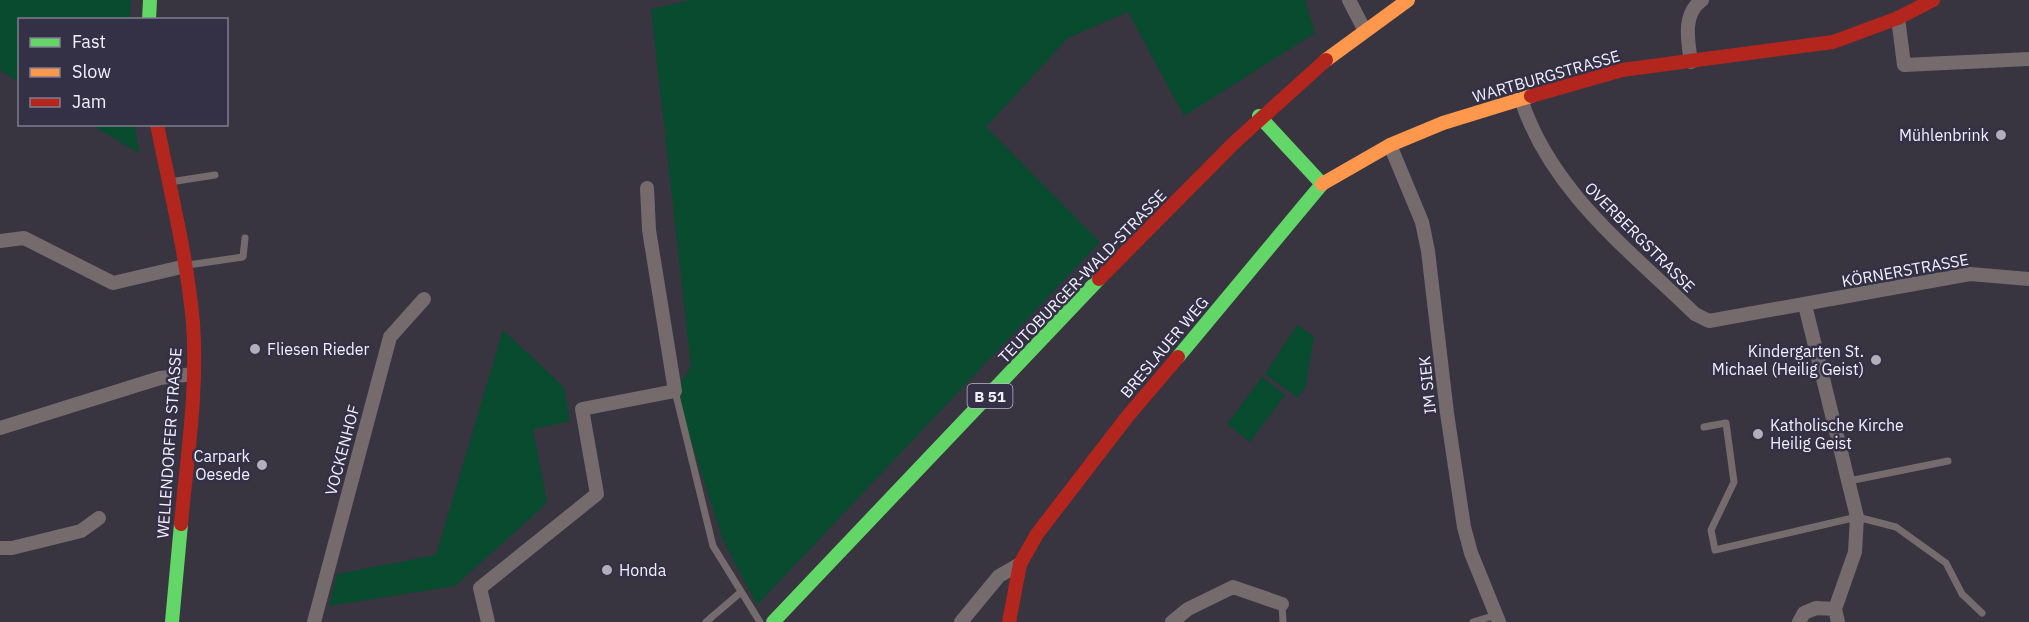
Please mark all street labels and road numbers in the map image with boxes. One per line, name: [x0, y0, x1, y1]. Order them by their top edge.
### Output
street label: WARTBURGSTRASSE: [1470, 45, 1622, 107]
street label: OVERBERGSTRASSE: [1581, 178, 1699, 296]
street label: TEUTOBURGER-WALD-STRASSE: [994, 185, 1170, 367]
street label: KÖRNERSTRASSE: [1840, 249, 1970, 291]
street label: BRESLAUER WEG: [1116, 292, 1212, 402]
street label: WELLENDORFER STRASSE: [152, 347, 186, 539]
street label: IM SIEK: [1414, 355, 1440, 415]
road number: B 51: [968, 384, 1012, 408]
street label: VOCKENHOF: [320, 402, 364, 498]

